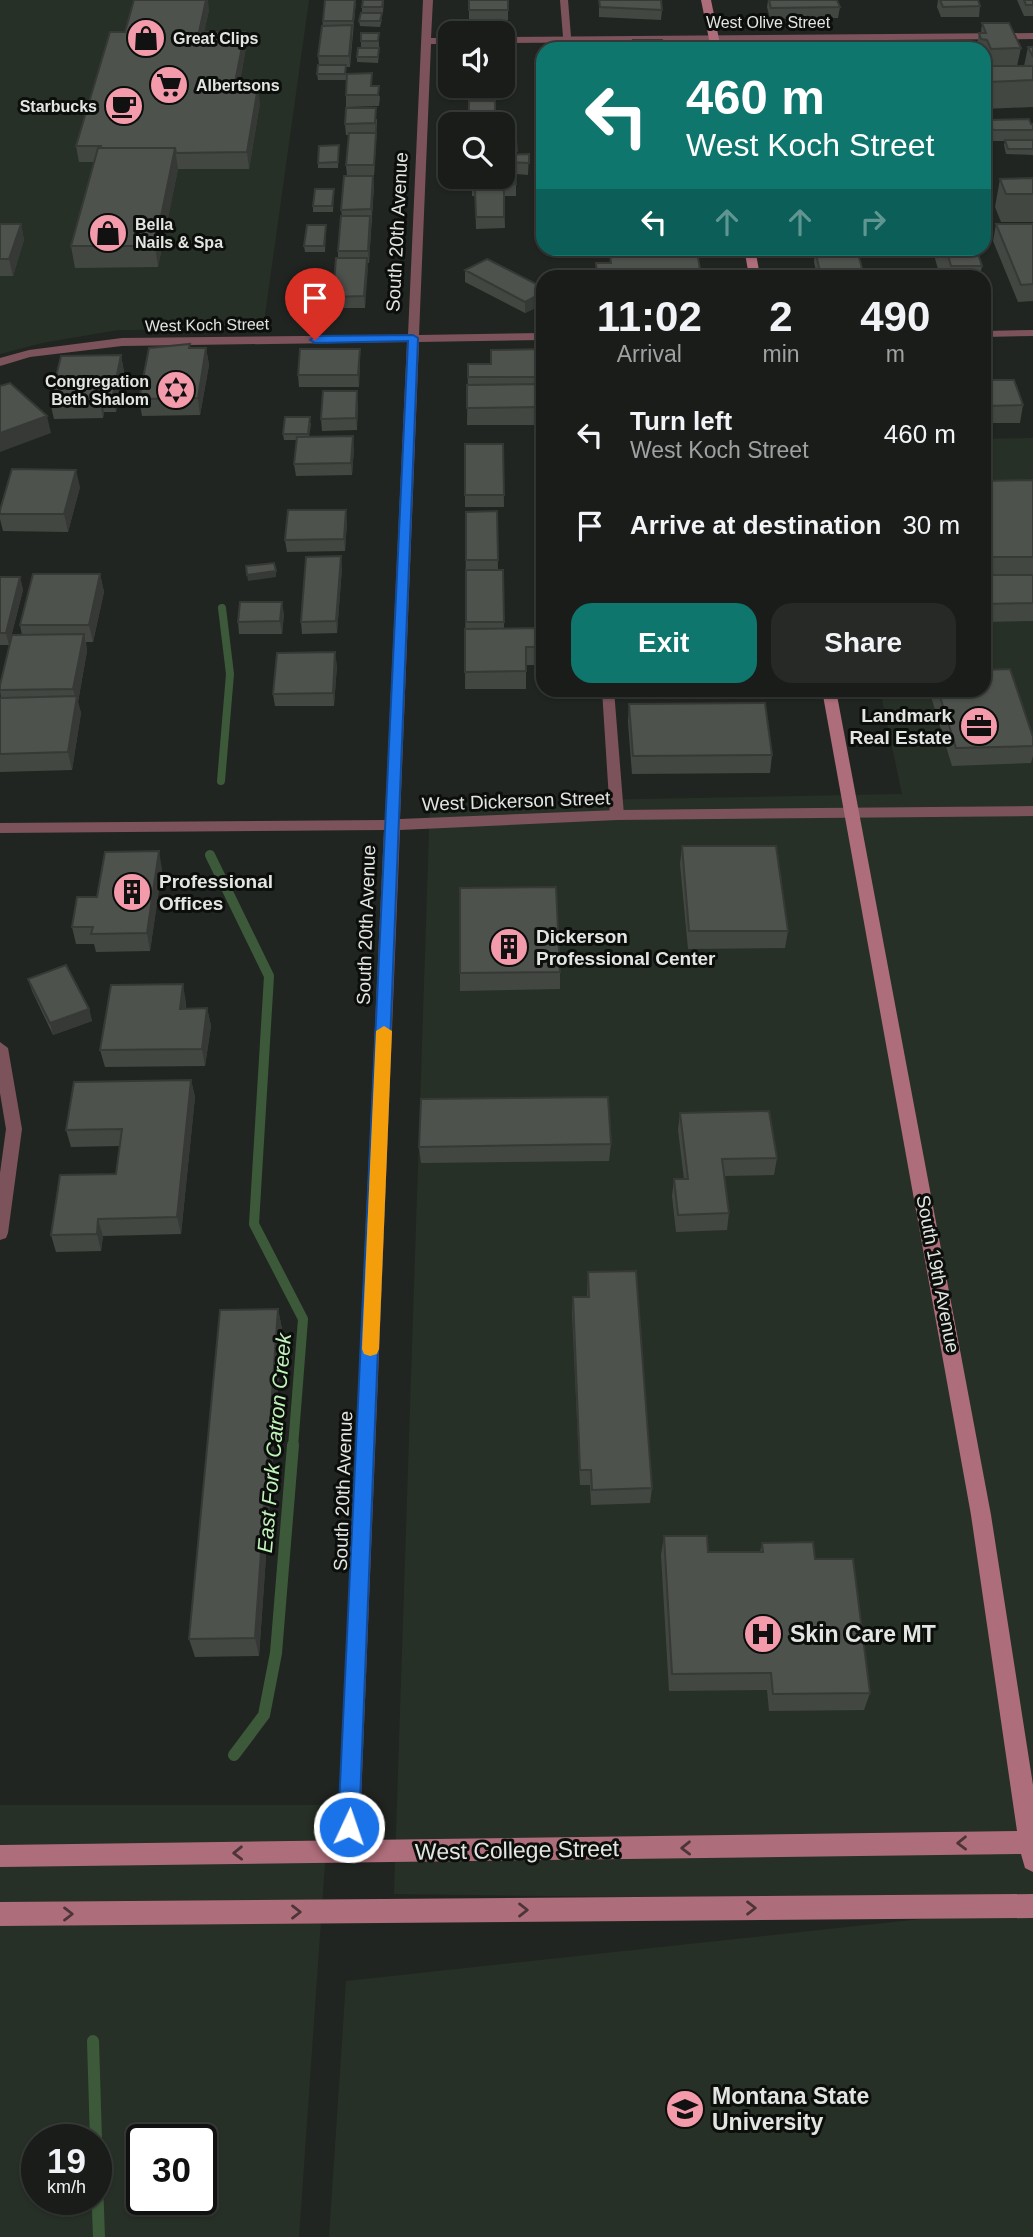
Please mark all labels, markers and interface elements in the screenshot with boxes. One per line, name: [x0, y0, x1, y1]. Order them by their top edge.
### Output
street label: West Olive Street: [706, 14, 831, 31]
shop icon: Great Clips: [125, 17, 167, 59]
map controls: [438, 21, 515, 189]
button: sound: [438, 21, 515, 98]
place label: Great Clips: [173, 30, 258, 47]
supermarket icon: Albertsons: [148, 64, 190, 106]
icon: left: [571, 70, 662, 161]
text: 460 m: [686, 70, 825, 124]
place label: Albertsons: [196, 77, 280, 94]
cafe icon: Starbucks: [103, 85, 145, 127]
place label: Starbucks: [20, 98, 97, 115]
button: search: [438, 112, 515, 189]
text: West Koch Street: [686, 127, 934, 163]
street label: South 20th Avenue: [382, 151, 412, 313]
icon: left: [635, 203, 673, 241]
icon: ahead: [708, 203, 746, 241]
icon: ahead: [781, 203, 819, 241]
icon: right: [854, 203, 892, 241]
shop icon: Bella Nails & Spa: [87, 212, 129, 254]
place label: Bella Nails & Spa: [135, 216, 223, 251]
pin: [285, 268, 345, 340]
icon: arrive: [296, 279, 334, 317]
text: 11:02: [597, 293, 702, 340]
text: 2: [769, 293, 793, 340]
text: 490: [860, 293, 930, 340]
street label: West Koch Street: [145, 315, 270, 335]
text: Arrival: [617, 341, 682, 367]
text: min: [762, 341, 800, 367]
text: m: [886, 341, 905, 367]
synagogue icon: Congregation Beth Shalom: [155, 369, 197, 411]
place label: Congregation Beth Shalom: [45, 373, 149, 408]
text: Turn left: [630, 406, 732, 436]
icon: left: [571, 416, 609, 454]
text: 460 m: [884, 419, 956, 449]
text: West Koch Street: [630, 437, 809, 463]
icon: arrive: [571, 507, 609, 545]
text: Arrive at destination: [630, 510, 881, 540]
text: 30 m: [902, 510, 960, 540]
button: Exit: [571, 603, 757, 683]
button: Share: [771, 603, 956, 683]
place label: Landmark Real Estate: [850, 705, 952, 748]
office icon: Landmark Real Estate: [958, 705, 1000, 747]
street label: West Dickerson Street: [421, 787, 611, 815]
street label: South 20th Avenue: [353, 845, 379, 1005]
building icon: Professional Offices: [111, 871, 153, 913]
place label: Professional Offices: [159, 871, 273, 914]
building icon: Dickerson Professional Center: [488, 926, 530, 968]
place label: Dickerson Professional Center: [536, 926, 716, 969]
street label: South 19th Avenue: [912, 1193, 964, 1355]
water label: East Fork Catron Creek: [253, 1331, 295, 1554]
street label: South 20th Avenue: [330, 1411, 356, 1571]
hospital icon: Skin Care MT: [742, 1613, 784, 1655]
place label: Skin Care MT: [790, 1621, 936, 1647]
position arrow: [312, 1790, 386, 1864]
street label: West College Street: [415, 1835, 620, 1865]
one-way arrow: [956, 1836, 967, 1851]
one-way arrow: [680, 1840, 690, 1856]
one-way arrow: [232, 1845, 242, 1861]
one-way arrow: [745, 1901, 756, 1916]
one-way arrow: [518, 1902, 529, 1918]
one-way arrow: [291, 1904, 301, 1920]
one-way arrow: [63, 1906, 74, 1922]
place label: Montana State University: [712, 2083, 869, 2135]
school or university icon: Montana State University: [664, 2088, 706, 2130]
speed limit sign: 30: [126, 2124, 217, 2215]
text: 19: [47, 2141, 86, 2180]
text: km/h: [47, 2177, 86, 2197]

